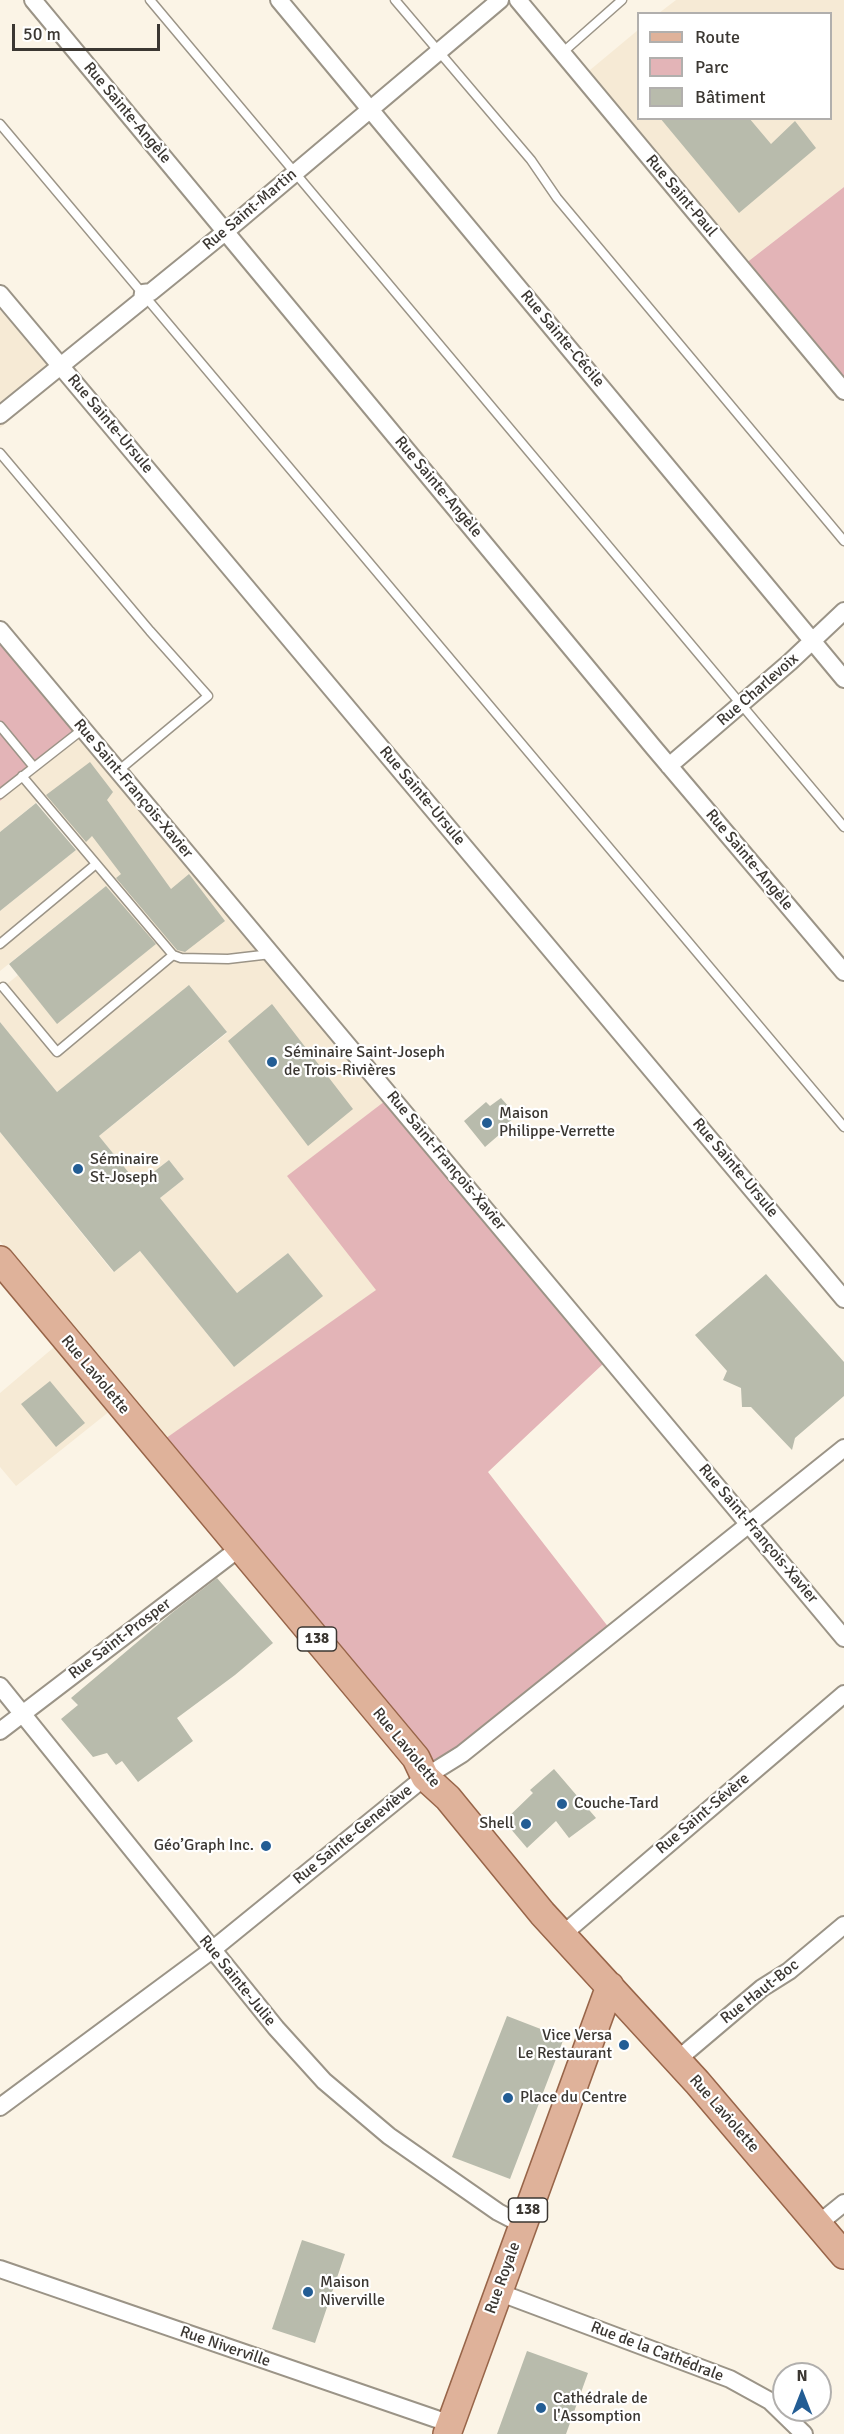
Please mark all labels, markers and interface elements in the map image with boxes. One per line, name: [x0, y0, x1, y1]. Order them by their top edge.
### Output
scale bar: [15, 12, 164, 50]
legend: [637, 12, 832, 120]
text: 50 m: [23, 23, 61, 45]
text: Route: [695, 26, 740, 48]
text: Parc: [695, 56, 729, 78]
street label: Rue Sainte-Angèle: [79, 59, 175, 167]
text: Bâtiment: [695, 86, 766, 108]
street label: Rue Saint-Paul: [641, 151, 721, 241]
street label: Rue Saint-Martin: [199, 165, 301, 255]
street label: Rue Sainte-Cécile: [516, 287, 608, 391]
street label: Rue Sainte-Ursule: [63, 371, 157, 477]
street label: Rue Sainte-Angèle: [390, 433, 486, 541]
street label: Rue Charlevoix: [714, 650, 802, 730]
street label: Rue Saint-François-Xavier: [69, 715, 197, 863]
street label: Rue Sainte-Ursule: [375, 743, 469, 849]
street label: Rue Sainte-Angèle: [701, 806, 797, 914]
place label: Séminaire Saint-Joseph de Trois‑Rivières: [284, 1043, 445, 1081]
marker: Séminaire Saint-Joseph de Trois‑Rivières: [265, 1055, 279, 1069]
street label: Rue Saint-François-Xavier: [382, 1087, 510, 1235]
place label: Maison Philippe-Verrette: [499, 1104, 615, 1142]
street label: Rue Sainte-Ursule: [688, 1115, 782, 1221]
marker: Maison Philippe-Verrette: [480, 1116, 494, 1130]
place label: Séminaire St-Joseph: [90, 1150, 159, 1188]
marker: Séminaire St-Joseph: [71, 1162, 85, 1176]
street label: Rue Laviolette: [57, 1332, 133, 1418]
street label: Rue Saint-François-Xavier: [694, 1460, 822, 1608]
street label: Rue Saint-Prosper: [65, 1594, 175, 1684]
road number: 138: [298, 1627, 336, 1651]
street label: Rue Laviolette: [368, 1704, 444, 1792]
street label: Rue Saint-Sévère: [652, 1769, 754, 1859]
street label: Rue Sainte-Geneviève: [290, 1781, 416, 1889]
place label: Couche-Tard: [574, 1794, 659, 1814]
marker: Couche-Tard: [555, 1797, 569, 1811]
place label: Shell: [479, 1814, 514, 1834]
marker: Shell: [519, 1817, 533, 1831]
place label: Géo’Graph Inc.: [154, 1836, 254, 1856]
marker: Géo’Graph Inc.: [259, 1839, 273, 1853]
street label: Rue Sainte-Julie: [195, 1932, 279, 2030]
street label: Rue Haut-Boc: [717, 1956, 803, 2028]
place label: Vice Versa Le Restaurant: [517, 2026, 612, 2064]
marker: Vice Versa Le Restaurant: [617, 2038, 631, 2052]
street label: Rue Laviolette: [685, 2071, 763, 2157]
place label: Place du Centre: [520, 2088, 627, 2108]
marker: Place du Centre: [501, 2091, 515, 2105]
road number: 138: [508, 2198, 548, 2222]
street label: Rue Royale: [481, 2240, 525, 2316]
place label: Maison Niverville: [320, 2273, 385, 2311]
marker: Maison Niverville: [301, 2285, 315, 2299]
street label: Rue de la Cathédrale: [588, 2318, 726, 2386]
street label: Rue Niverville: [177, 2323, 273, 2371]
north arrow: [772, 2362, 832, 2422]
text: N: [796, 2366, 808, 2386]
place label: Cathédrale de l'Assomption: [553, 2389, 648, 2427]
marker: Cathédrale de l'Assomption: [534, 2401, 548, 2415]

